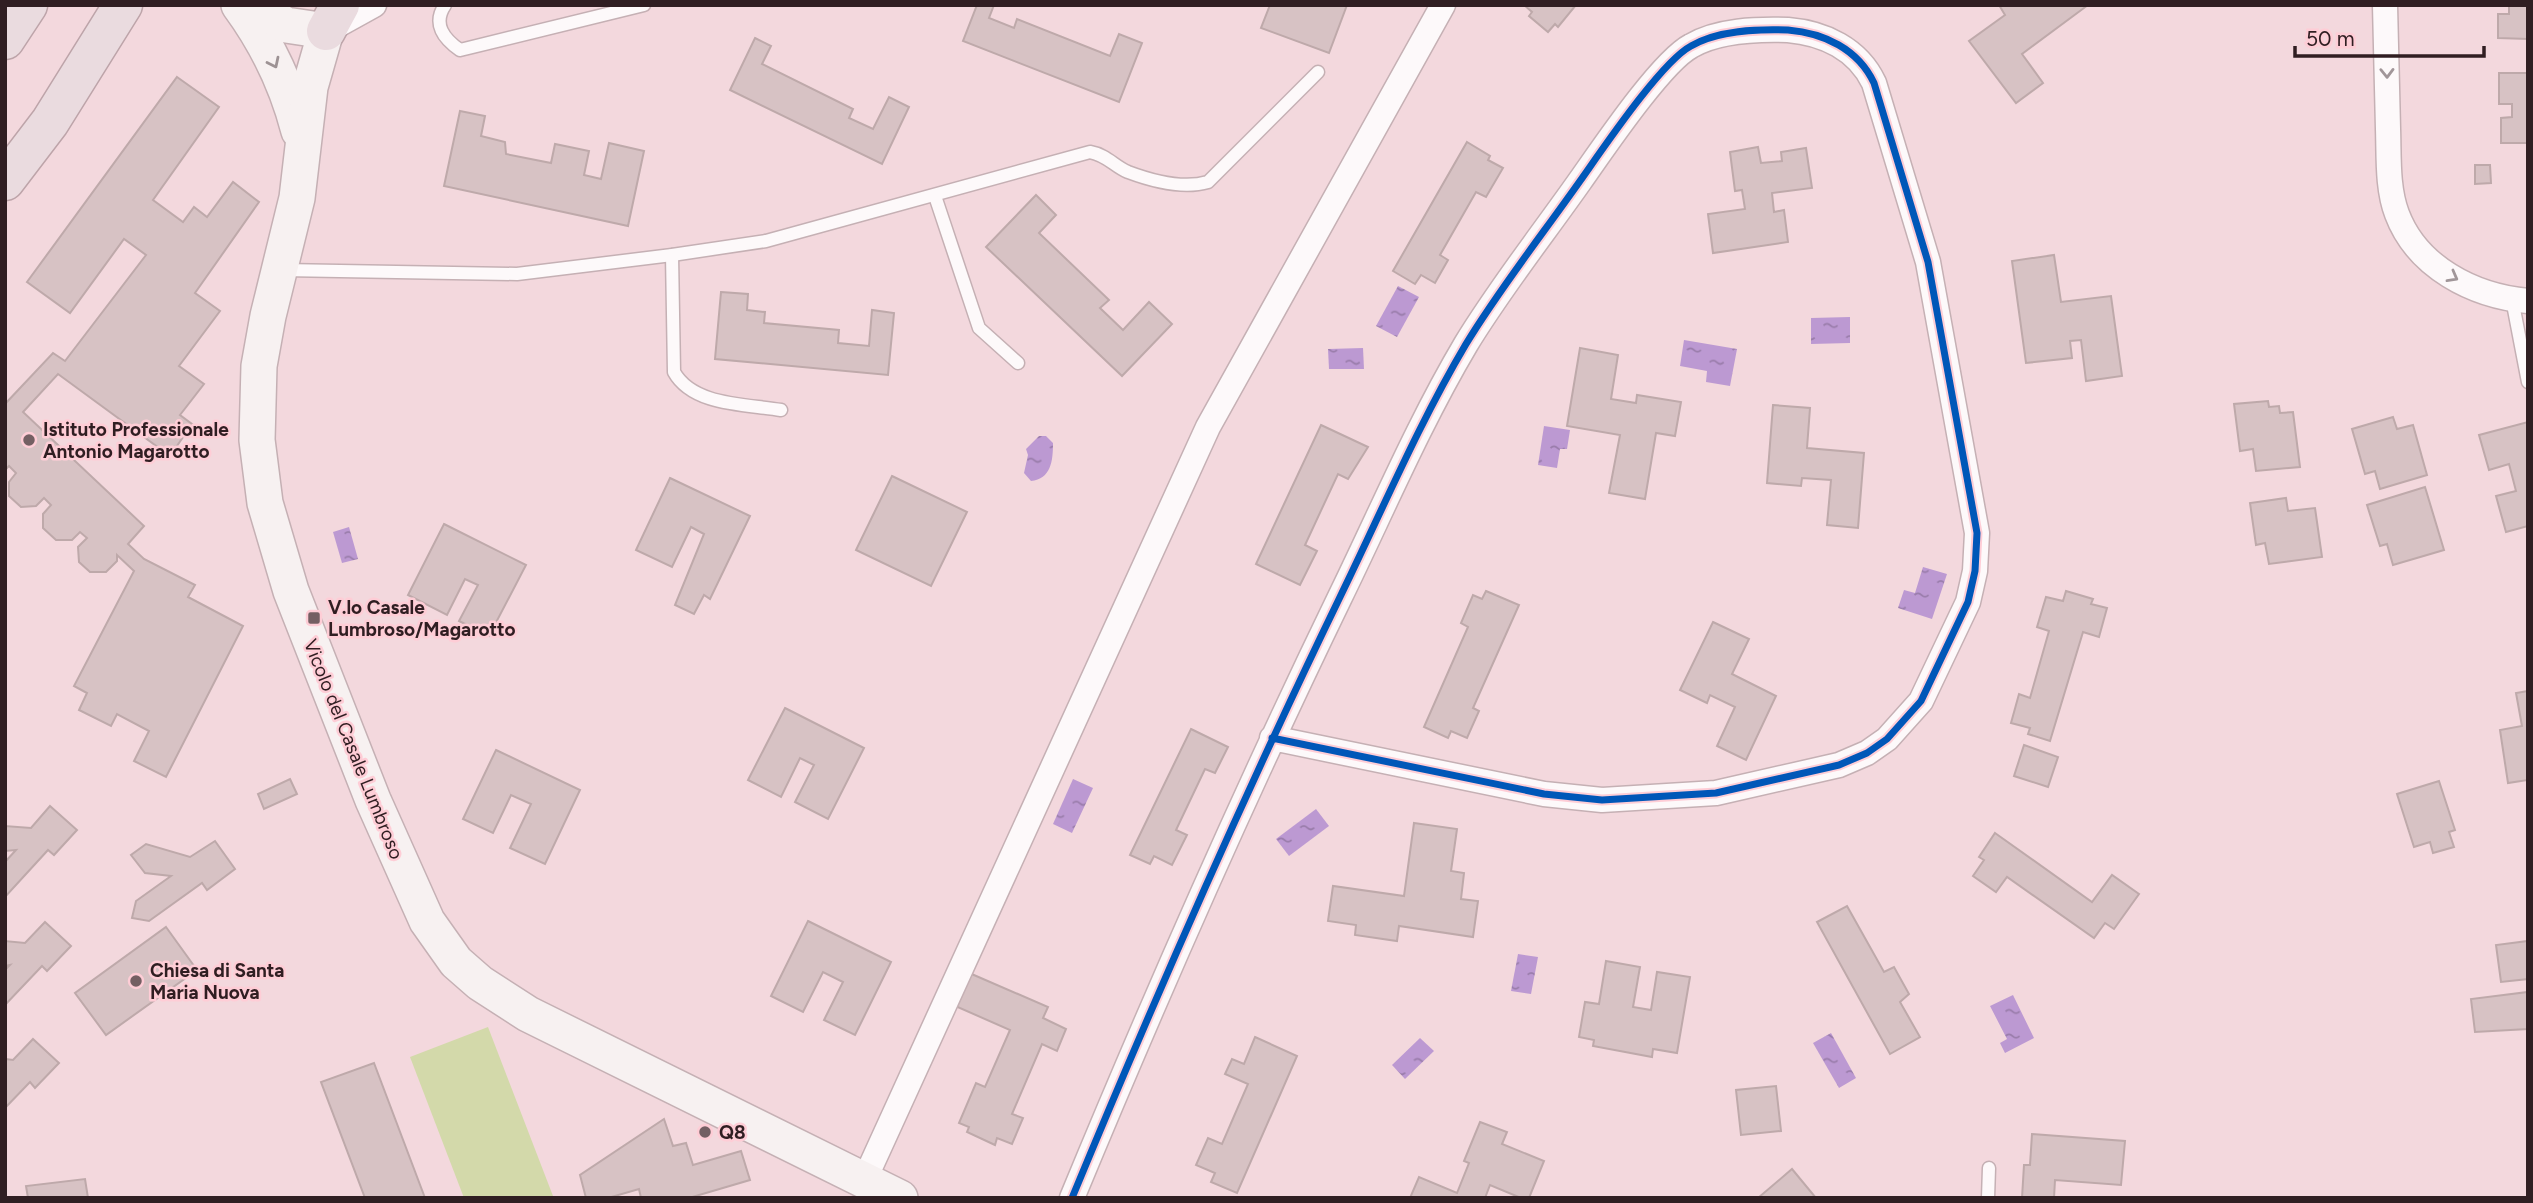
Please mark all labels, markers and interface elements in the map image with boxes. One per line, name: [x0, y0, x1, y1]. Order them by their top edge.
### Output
scale bar: [2295, 14, 2484, 58]
text: 50 m: [2306, 26, 2355, 51]
one-way arrow: [266, 56, 280, 68]
one-way arrow: [2379, 69, 2395, 79]
one-way arrow: [2445, 269, 2458, 282]
place label: Istituto Professionale Antonio Magarotto: [43, 418, 229, 463]
marker: Istituto Professionale Antonio Magarotto: [21, 432, 37, 448]
place label: V.lo Casale Lumbroso/Magarotto: [328, 596, 516, 641]
marker: V.lo Casale Lumbroso/Magarotto: [306, 610, 322, 626]
street label: Vicolo del Casale Lumbroso: [299, 636, 408, 863]
place label: Chiesa di Santa Maria Nuova: [150, 959, 284, 1004]
marker: Chiesa di Santa Maria Nuova: [128, 973, 144, 989]
place label: Q8: [719, 1121, 746, 1144]
marker: Q8: [697, 1124, 713, 1140]

